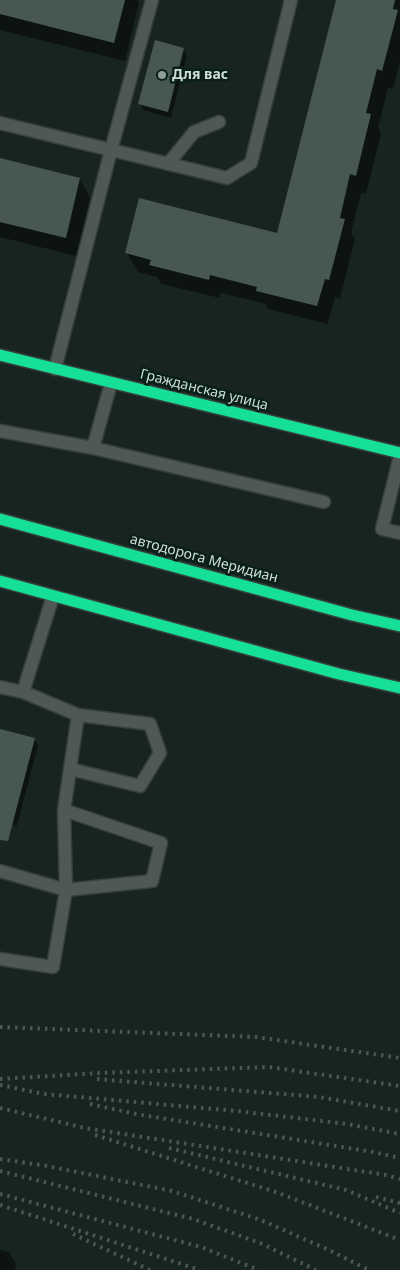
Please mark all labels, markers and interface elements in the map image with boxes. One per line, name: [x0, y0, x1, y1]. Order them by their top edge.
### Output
place label: Для вас: [172, 67, 228, 83]
marker: Для вас: [156, 69, 168, 81]
street label: Гражданская улица: [138, 366, 270, 414]
street label: автодорога Меридиан: [128, 531, 280, 587]

